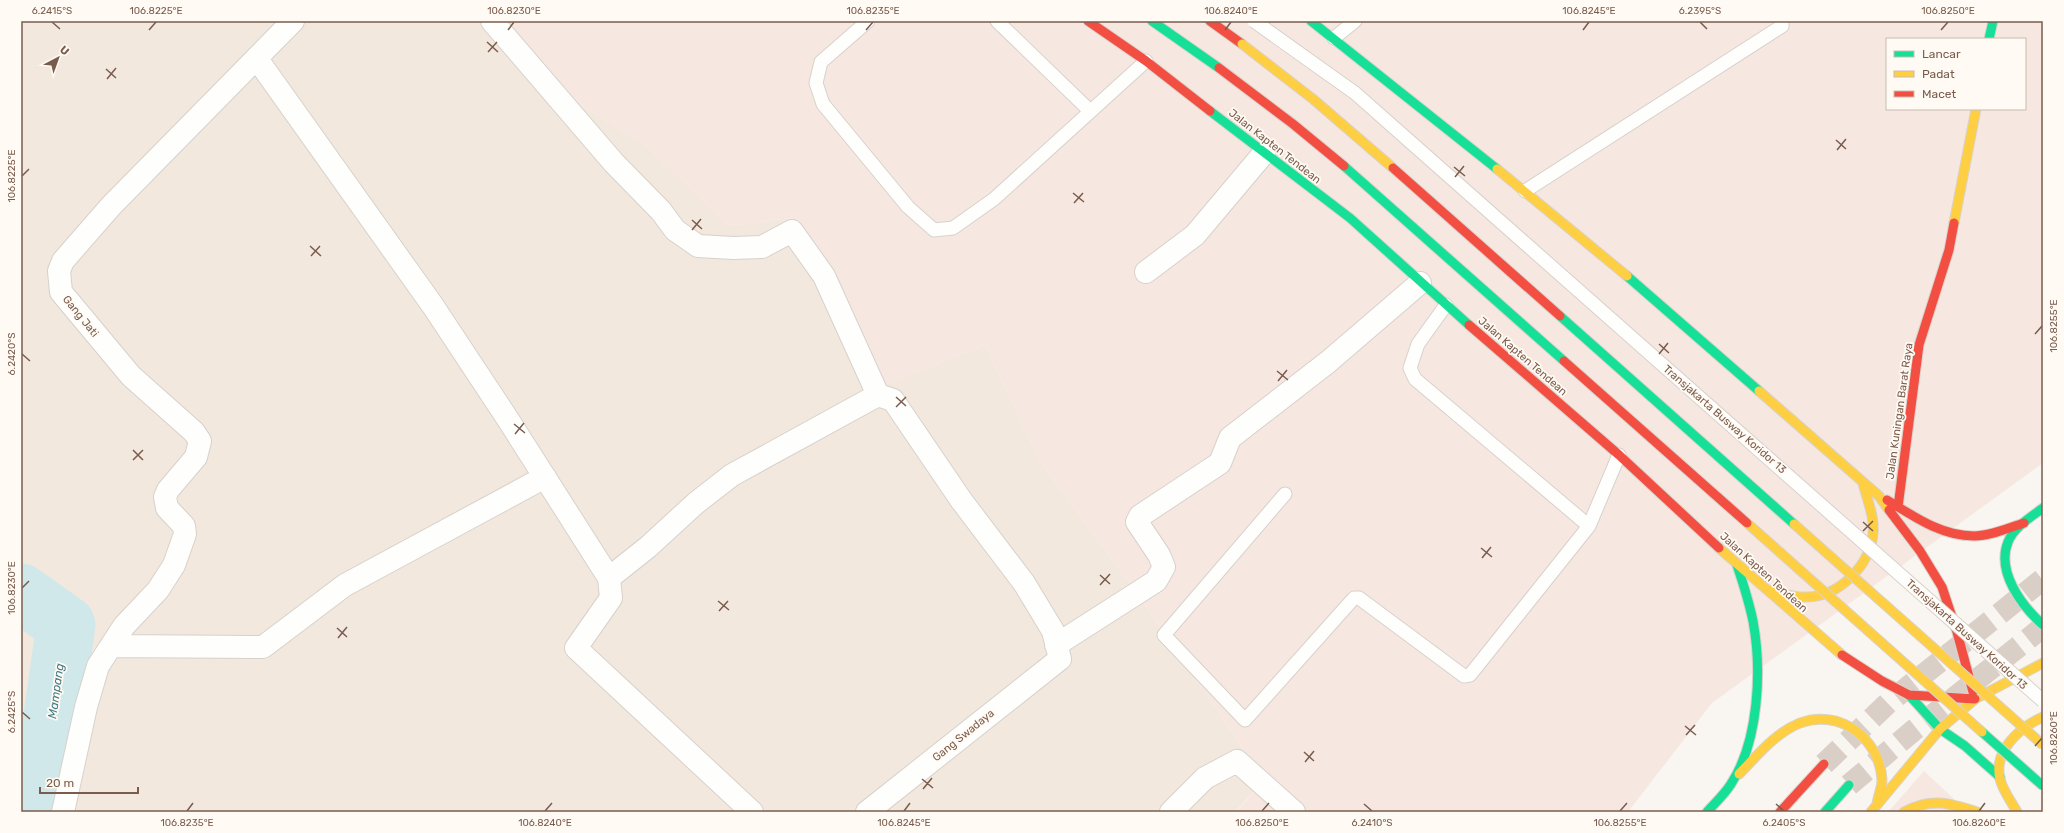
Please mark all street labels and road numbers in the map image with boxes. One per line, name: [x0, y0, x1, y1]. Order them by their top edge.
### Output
street label: Jalan Kapten Tendean: [1226, 106, 1323, 186]
street label: Gang Jati: [60, 293, 101, 340]
street label: Jalan Kapten Tendean: [1476, 314, 1570, 398]
street label: Jalan Kuningan Barat Raya: [1883, 342, 1916, 480]
street label: Transjakarta Busway Koridor 13: [1661, 363, 1789, 476]
street label: Jalan Kapten Tendean: [1717, 530, 1810, 615]
street label: Transjakarta Busway Koridor 13: [1903, 577, 2030, 692]
street label: Gang Swadaya: [930, 707, 997, 764]

